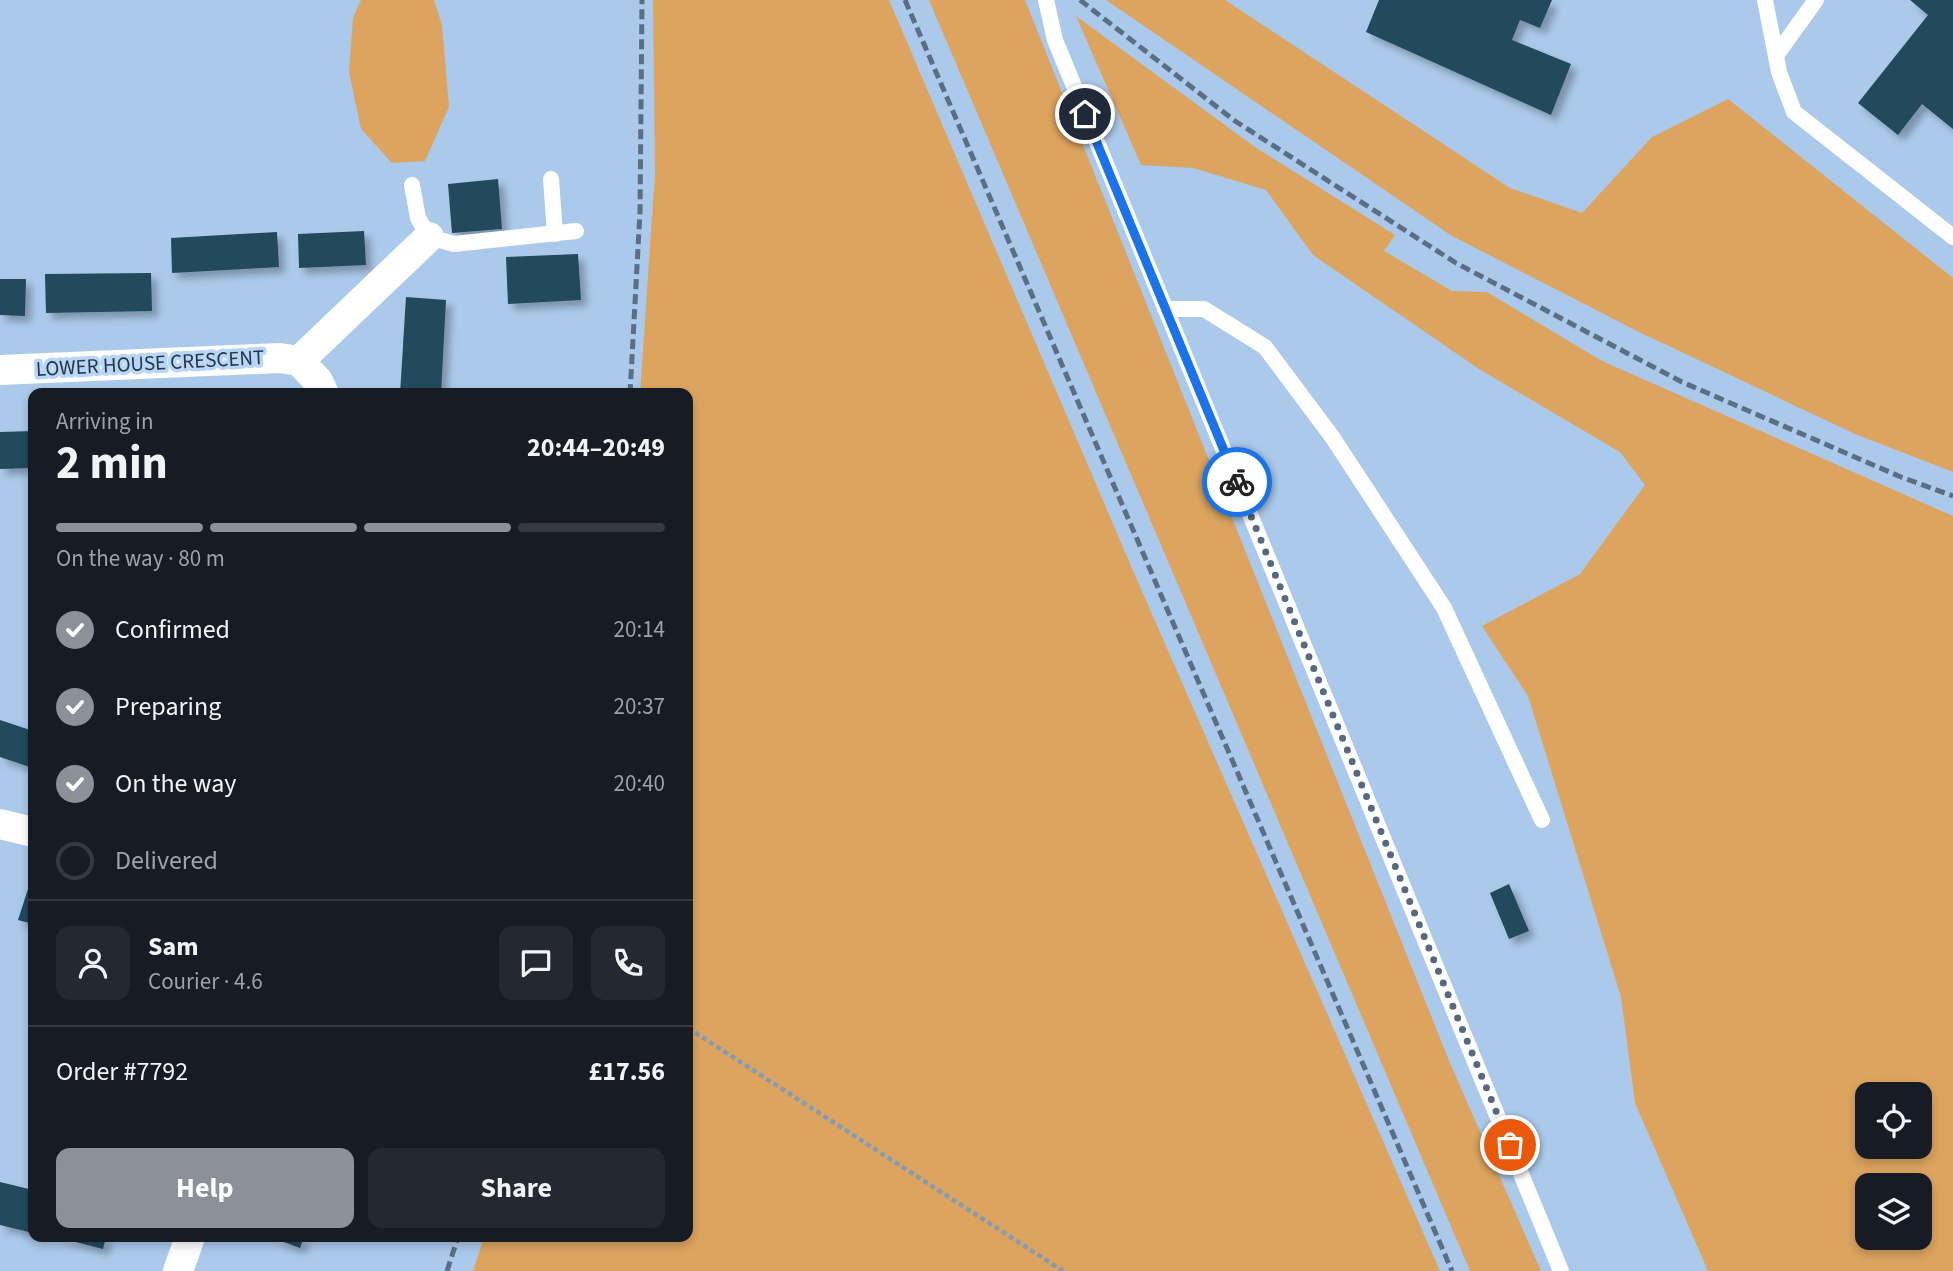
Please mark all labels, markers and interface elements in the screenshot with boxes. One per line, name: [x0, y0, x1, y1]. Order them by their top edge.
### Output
pin: [1055, 84, 1115, 144]
icon: home: [1066, 95, 1104, 133]
street label: LOWER HOUSE CRESCENT: [35, 342, 265, 384]
text: Arriving in: [56, 405, 154, 438]
text: 20:44–20:49: [527, 429, 665, 466]
text: 2 min: [56, 431, 168, 496]
courier: [1202, 447, 1272, 517]
icon: bike: [1218, 463, 1256, 501]
text: On the way · 80 m: [56, 542, 225, 575]
icon: check: [56, 611, 94, 649]
text: Confirmed: [115, 611, 230, 648]
text: 20:14: [614, 613, 665, 646]
icon: check: [56, 688, 94, 726]
text: Preparing: [115, 688, 221, 725]
text: 20:37: [614, 690, 665, 723]
icon: check: [56, 765, 94, 803]
text: On the way: [115, 765, 236, 802]
text: 20:40: [614, 767, 665, 800]
text: Delivered: [115, 842, 218, 879]
button: person: [56, 926, 130, 1000]
button: chat: [499, 926, 573, 1000]
button: phone: [591, 926, 665, 1000]
text: Sam: [148, 928, 198, 965]
text: Courier · 4.6: [148, 965, 263, 998]
text: Order #7792: [56, 1053, 188, 1090]
text: £17.56: [589, 1053, 665, 1090]
map controls: [1855, 1082, 1932, 1250]
button: locate: [1855, 1082, 1932, 1159]
pin: [1480, 1115, 1540, 1175]
icon: bag: [1491, 1126, 1529, 1164]
button: Help: [56, 1148, 354, 1228]
button: Share: [368, 1148, 665, 1228]
button: layers: [1855, 1173, 1932, 1250]

